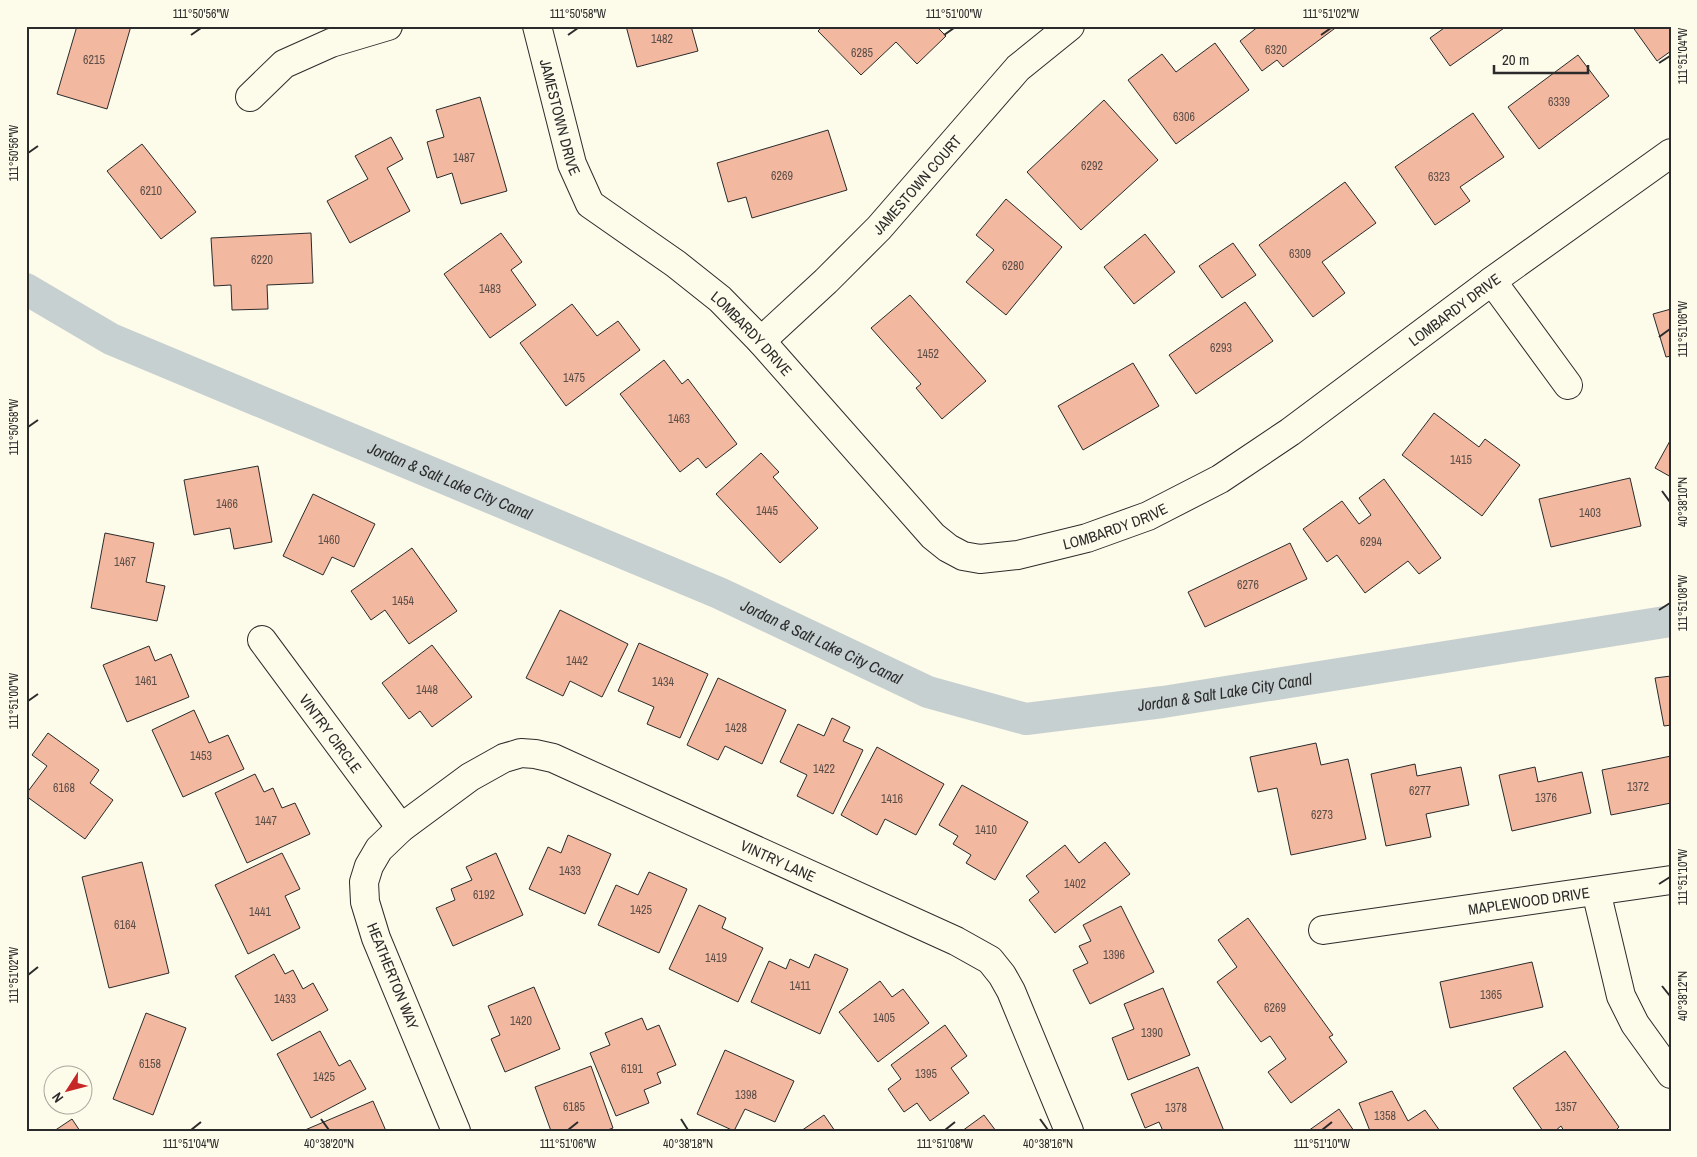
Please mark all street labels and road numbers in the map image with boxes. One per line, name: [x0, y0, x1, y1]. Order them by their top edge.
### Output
street label: JAMESTOWN DRIVE: [535, 57, 586, 179]
street label: JAMESTOWN COURT: [868, 130, 966, 239]
street label: LOMBARDY DRIVE: [1404, 268, 1505, 351]
street label: LOMBARDY DRIVE: [707, 286, 797, 380]
street label: LOMBARDY DRIVE: [1060, 497, 1171, 554]
street label: VINTRY CIRCLE: [295, 690, 367, 777]
street label: VINTRY LANE: [738, 834, 819, 887]
street label: MAPLEWOOD DRIVE: [1467, 881, 1591, 920]
street label: HEATHERTON WAY: [362, 919, 424, 1033]

